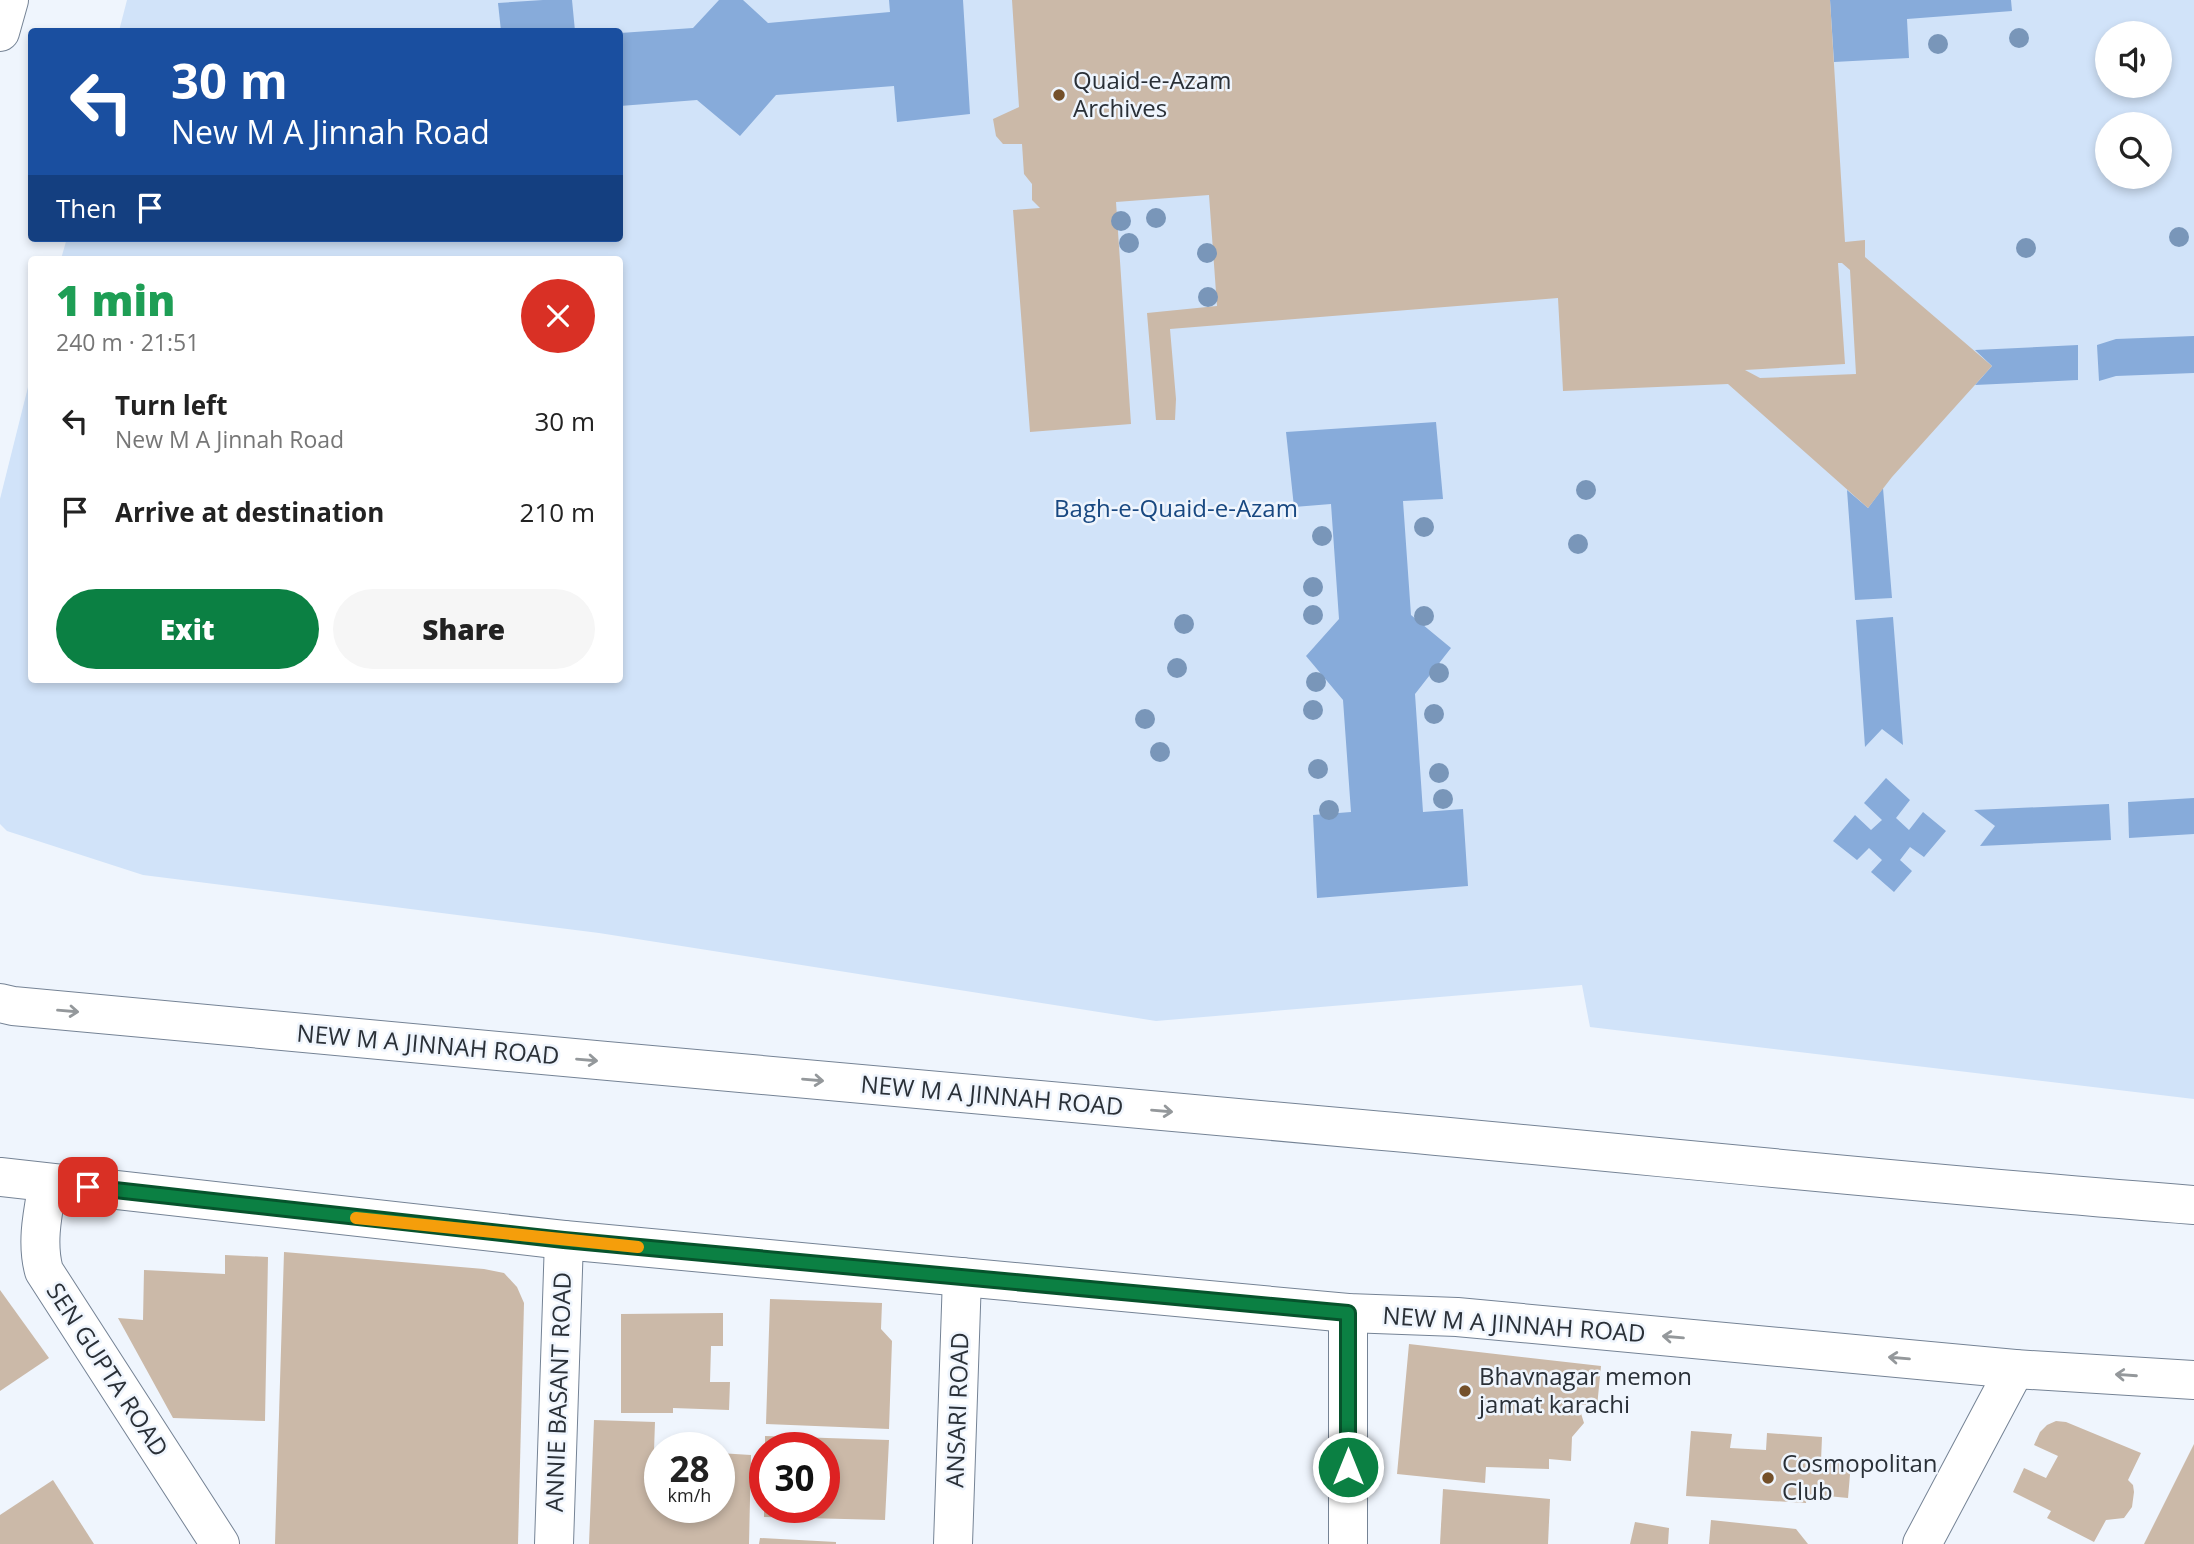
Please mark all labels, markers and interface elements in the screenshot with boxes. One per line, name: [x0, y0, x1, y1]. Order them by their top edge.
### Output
map controls: [2095, 21, 2172, 189]
button: sound: [2095, 21, 2172, 98]
text: 30 m: [171, 47, 288, 113]
icon: left: [56, 56, 147, 147]
place label: Quaid-e-Azam Archives: [1073, 63, 1231, 124]
marker: Quaid-e-Azam Archives: [1051, 87, 1067, 103]
text: New M A Jinnah Road: [171, 110, 490, 153]
button: search: [2095, 112, 2172, 189]
icon: arrive: [131, 189, 169, 227]
text: Then: [56, 190, 117, 226]
text: 1 min: [56, 271, 175, 328]
button: close: [521, 279, 595, 353]
text: 240 m · 21:51: [56, 326, 199, 358]
text: Turn left: [115, 387, 227, 423]
icon: left: [56, 402, 94, 440]
text: 30 m: [534, 403, 595, 439]
text: New M A Jinnah Road: [115, 423, 344, 455]
park label: Bagh-e-Quaid-e-Azam: [1054, 491, 1298, 524]
icon: arrive: [56, 493, 94, 531]
text: Arrive at destination: [115, 494, 384, 530]
text: 210 m: [520, 494, 595, 530]
button: Exit: [56, 589, 319, 669]
button: Share: [333, 589, 595, 669]
one-way arrow: [56, 1005, 78, 1018]
street label: NEW M A JINNAH ROAD: [295, 1016, 561, 1071]
one-way arrow: [575, 1054, 598, 1067]
street label: NEW M A JINNAH ROAD: [859, 1067, 1125, 1122]
one-way arrow: [802, 1074, 824, 1087]
one-way arrow: [1150, 1105, 1173, 1118]
pin: [58, 1157, 118, 1217]
icon: arrive: [69, 1168, 107, 1206]
street label: ANNIE BASANT ROAD: [537, 1271, 578, 1513]
street label: SEN GUPTA ROAD: [40, 1276, 177, 1462]
street label: NEW M A JINNAH ROAD: [1382, 1298, 1647, 1349]
one-way arrow: [1662, 1330, 1684, 1343]
street label: ANSARI ROAD: [937, 1332, 976, 1488]
one-way arrow: [1888, 1351, 1911, 1364]
place label: Bhavnagar memon jamat karachi: [1477, 1359, 1692, 1420]
one-way arrow: [2115, 1369, 2138, 1382]
marker: Bhavnagar memon jamat karachi: [1457, 1383, 1473, 1399]
position arrow: [1311, 1430, 1385, 1504]
speed limit sign: 30: [749, 1432, 840, 1523]
text: 28: [669, 1445, 710, 1492]
place label: Cosmopolitan Club: [1782, 1446, 1938, 1507]
marker: Cosmopolitan Club: [1760, 1470, 1776, 1486]
text: km/h: [668, 1483, 711, 1507]

